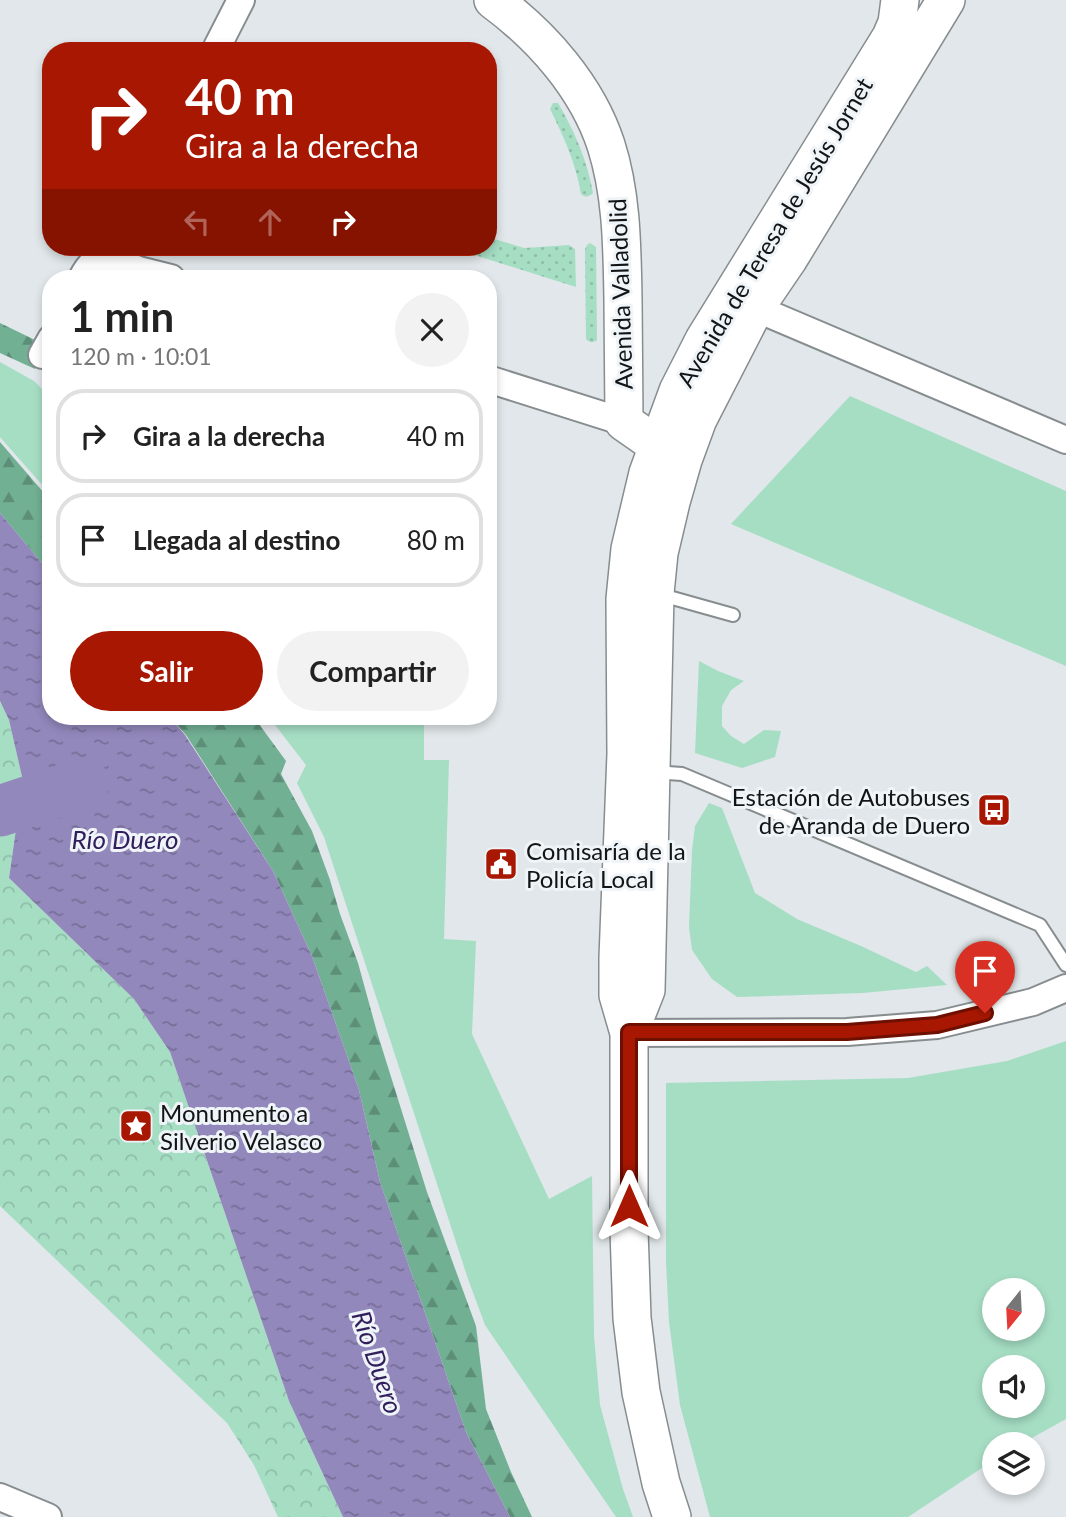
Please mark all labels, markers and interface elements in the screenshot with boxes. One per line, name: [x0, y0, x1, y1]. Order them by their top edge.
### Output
text: 40 m: [185, 67, 295, 125]
icon: right: [70, 70, 161, 161]
street label: Avenida de Teresa de Jesús Jornet: [670, 72, 878, 392]
text: Gira a la derecha: [185, 126, 419, 165]
street label: Avenida Valladolid: [602, 198, 638, 390]
icon: left: [178, 203, 216, 241]
icon: ahead: [251, 203, 289, 241]
icon: right: [324, 203, 362, 241]
text: 1 min: [70, 291, 174, 341]
button: close: [395, 293, 469, 367]
text: 120 m · 10:01: [70, 342, 212, 370]
icon: right: [74, 417, 112, 455]
text: Gira a la derecha: [133, 420, 325, 452]
text: 40 m: [407, 420, 465, 452]
icon: arrive: [74, 521, 112, 559]
text: Llegada al destino: [133, 524, 340, 556]
text: 80 m: [407, 524, 465, 556]
button: Salir: [70, 631, 263, 711]
button: Compartir: [277, 631, 469, 711]
place label: Estación de Autobuses de Aranda de Duero: [732, 782, 970, 839]
bus stop icon: Estación de Autobuses de Aranda de Duero: [975, 791, 1013, 829]
water label: Río Duero: [72, 823, 178, 855]
place label: Comisaría de la Policía Local: [526, 836, 686, 893]
public building icon: Comisaría de la Policía Local: [482, 845, 520, 883]
pin: [955, 941, 1015, 1013]
icon: arrive: [966, 952, 1004, 990]
place label: Monumento a Silverio Velasco: [160, 1098, 322, 1155]
place icon: Monumento a Silverio Velasco: [117, 1107, 155, 1145]
position arrow: [592, 1169, 666, 1243]
north arrow: [982, 1278, 1045, 1340]
map controls: [982, 1278, 1045, 1495]
water label: Río Duero: [345, 1306, 411, 1418]
button: sound: [982, 1355, 1045, 1418]
button: layers: [982, 1432, 1045, 1495]

